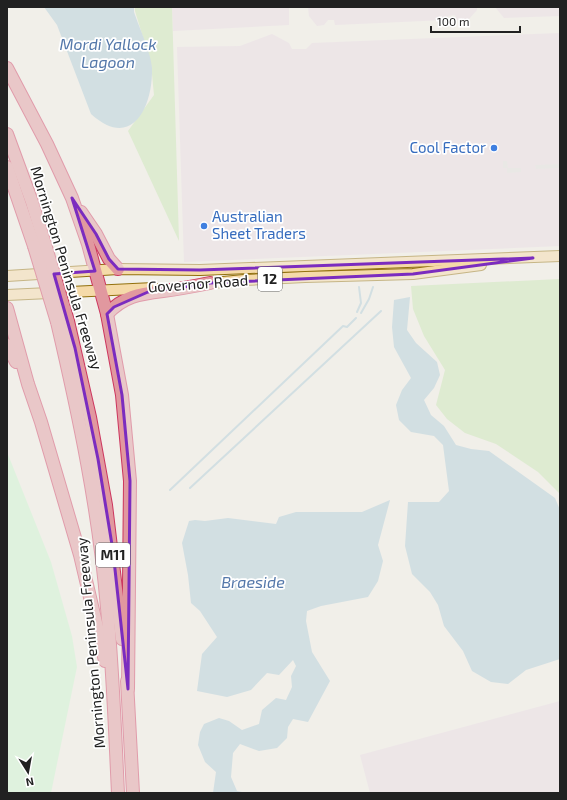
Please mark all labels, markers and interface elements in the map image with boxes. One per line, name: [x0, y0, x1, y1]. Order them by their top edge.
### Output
scale bar: [431, 8, 520, 34]
text: 100 m: [437, 14, 469, 28]
water label: Mordi Yallock Lagoon: [59, 34, 157, 71]
place label: Cool Factor: [409, 138, 486, 156]
marker: Cool Factor: [489, 143, 499, 153]
street label: Mornington Peninsula Freeway: [27, 164, 107, 372]
place label: Australian Sheet Traders: [212, 207, 306, 242]
marker: Australian Sheet Traders: [199, 221, 209, 231]
road number: 12: [258, 267, 282, 291]
street label: Governor Road: [147, 271, 249, 295]
street label: Mornington Peninsula Freeway: [72, 537, 108, 749]
road number: M11: [96, 543, 130, 567]
water label: Braeside: [221, 572, 285, 591]
north arrow: [8, 752, 48, 792]
text: N: [25, 775, 35, 789]

